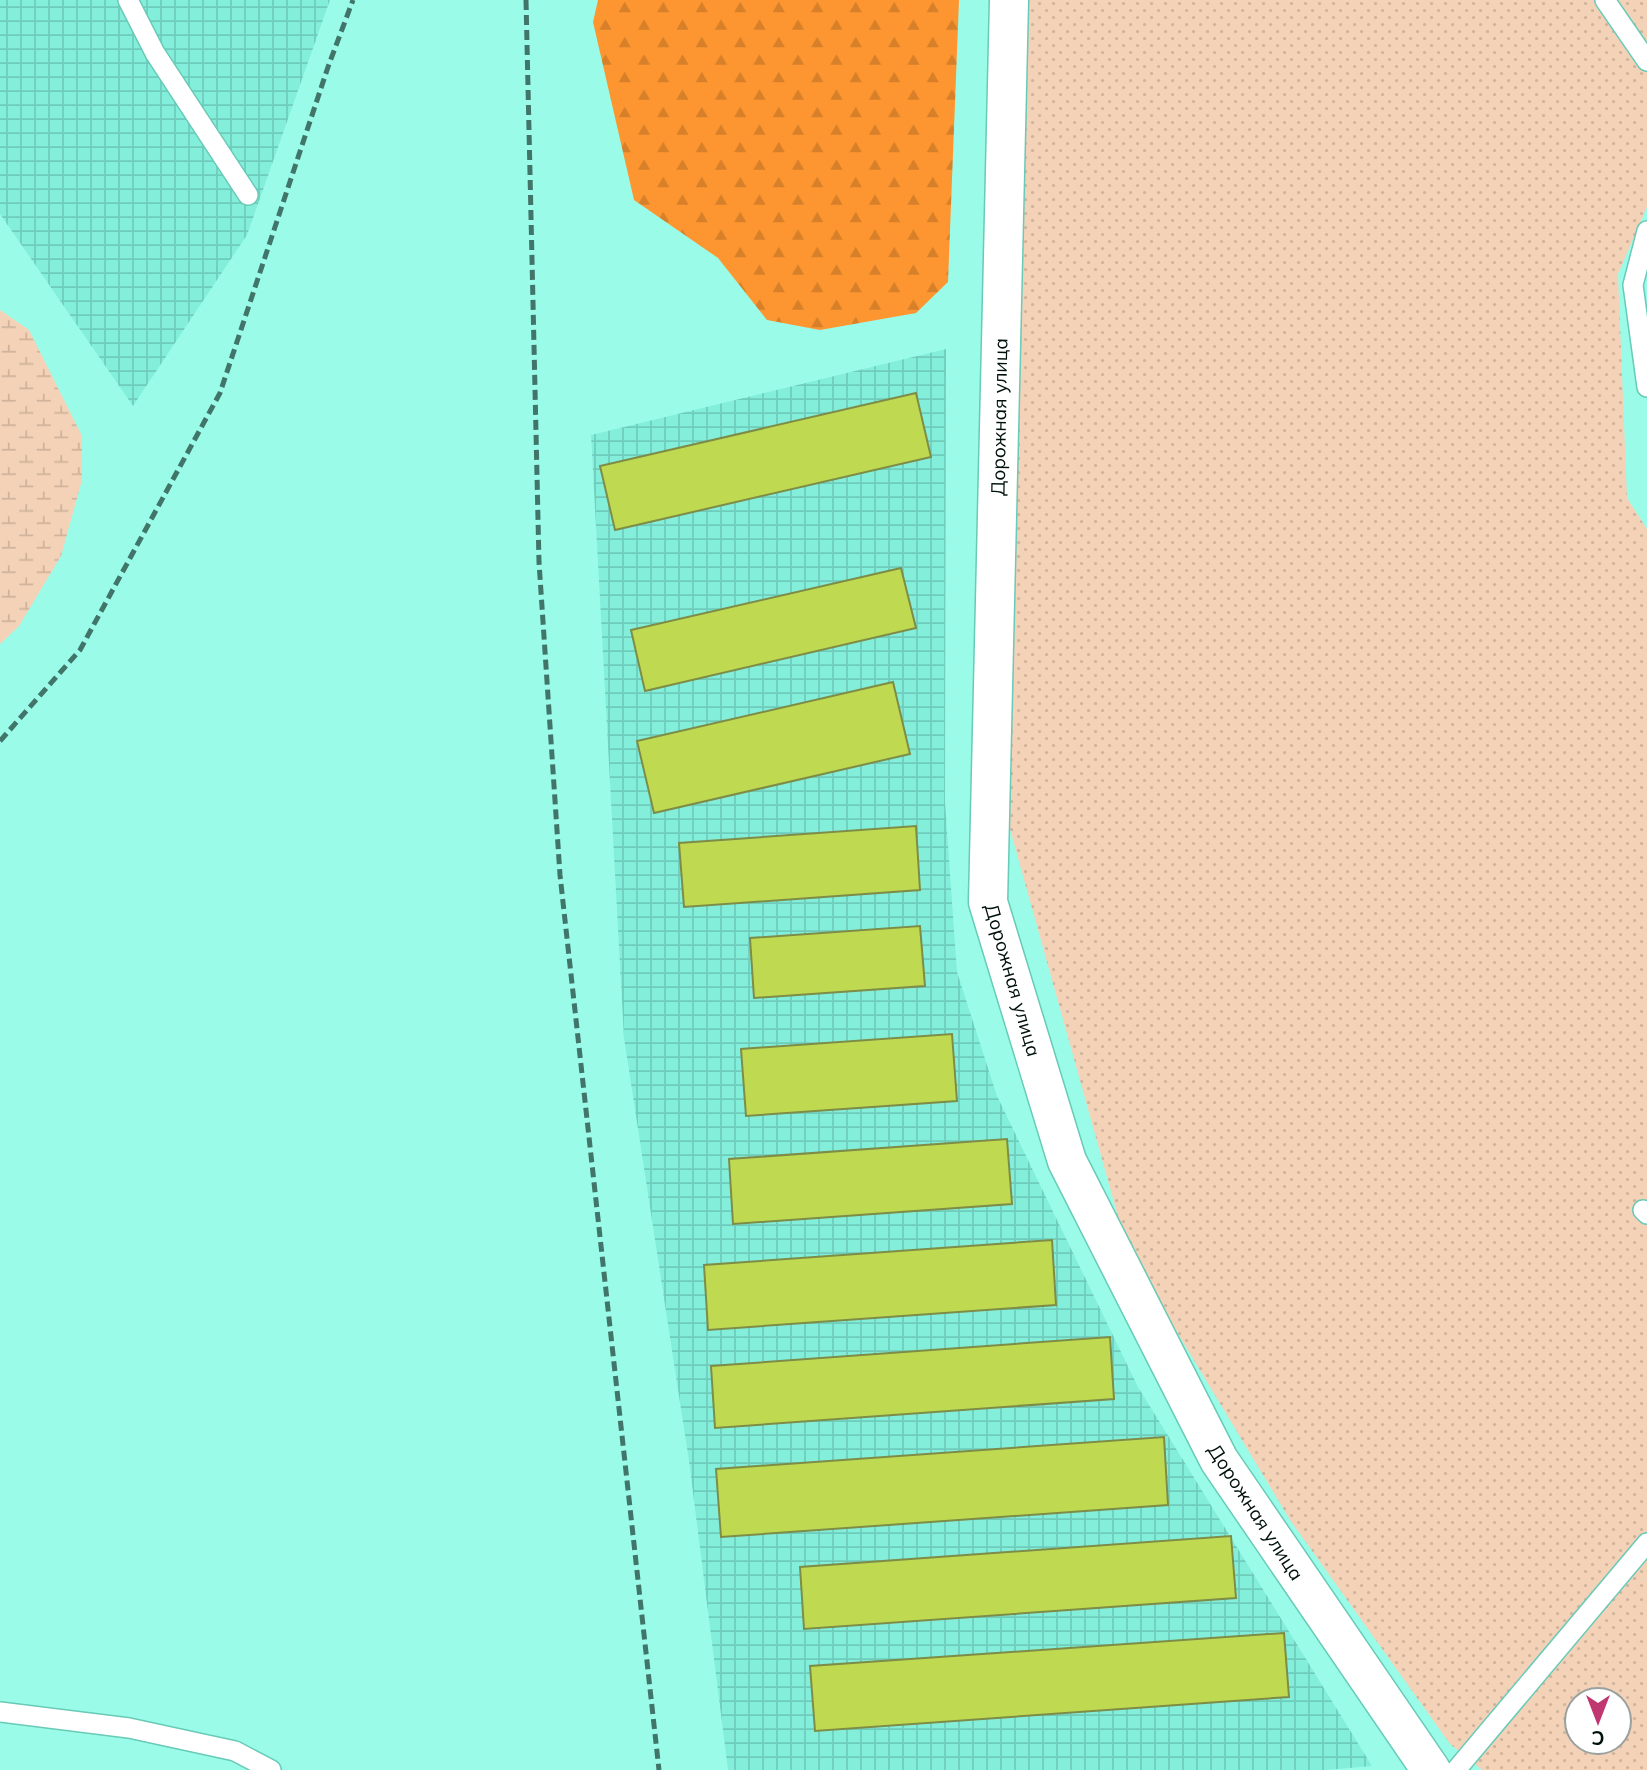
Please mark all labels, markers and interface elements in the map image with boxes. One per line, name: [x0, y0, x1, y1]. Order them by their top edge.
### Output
street label: Дорожная улица: [986, 338, 1012, 496]
street label: Дорожная улица: [980, 901, 1046, 1059]
street label: Дорожная улица: [1203, 1439, 1309, 1585]
north arrow: [1563, 1686, 1633, 1756]
text: С: [1591, 1726, 1605, 1750]

